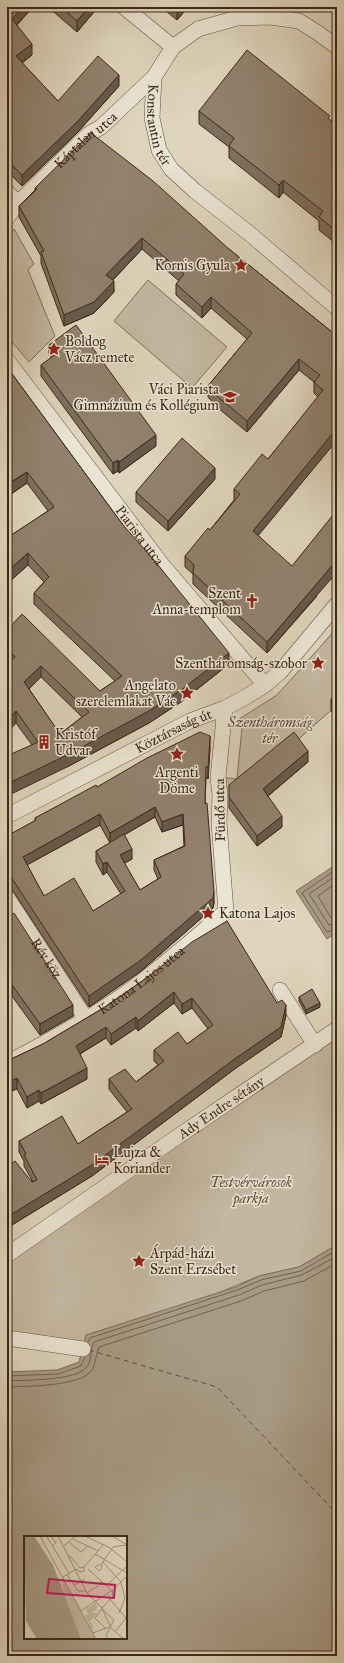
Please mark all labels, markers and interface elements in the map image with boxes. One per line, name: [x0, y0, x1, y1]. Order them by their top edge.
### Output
street label: Konstantin tér: [143, 84, 176, 169]
street label: Káptalan utca: [50, 108, 120, 172]
place label: Kornis Gyula: [154, 257, 230, 274]
place icon: Kornis Gyula: [233, 257, 249, 273]
place label: Boldog Vácz remete: [64, 333, 134, 366]
place icon: Boldog Vácz remete: [46, 341, 62, 357]
place label: Váci Piarista Gimnázium és Kollégium: [74, 381, 219, 414]
school or university icon: Váci Piarista Gimnázium és Kollégium: [222, 389, 238, 405]
street label: Piarista utca: [112, 502, 168, 568]
place label: Szent Anna-templom: [152, 585, 241, 618]
church icon: Szent Anna-templom: [244, 593, 260, 609]
place label: Szentháromság-szobor: [175, 655, 308, 672]
place icon: Szentháromság-szobor: [310, 655, 326, 671]
place label: Angelato szerelemlakat Vác: [76, 677, 176, 710]
place icon: Angelato szerelemlakat Vác: [179, 685, 195, 701]
street label: Köztársaság út: [132, 705, 214, 757]
park label: Szentháromság tér: [227, 714, 313, 747]
place label: Kristóf Udvar: [55, 726, 98, 759]
building icon: Kristóf Udvar: [36, 734, 52, 750]
place icon: Argenti Döme: [169, 746, 185, 762]
place label: Argenti Döme: [154, 764, 199, 797]
street label: Fürdő utca: [211, 778, 229, 842]
place icon: Katona Lajos: [200, 905, 216, 921]
place label: Katona Lajos: [219, 905, 295, 922]
street label: Rév köz: [27, 935, 66, 982]
street label: Katona Lajos utca: [95, 942, 188, 1018]
street label: Ady Endre sétány: [174, 1072, 268, 1143]
place label: Lujza & Koriander: [113, 1144, 171, 1177]
hotel icon: Lujza & Koriander: [94, 1152, 110, 1168]
park label: Testvérvárosok parkja: [210, 1174, 293, 1208]
place label: Árpád-házi Szent Erzsébet: [149, 1243, 236, 1278]
place icon: Árpád-házi Szent Erzsébet: [131, 1253, 147, 1269]
inset map: [24, 1536, 127, 1639]

